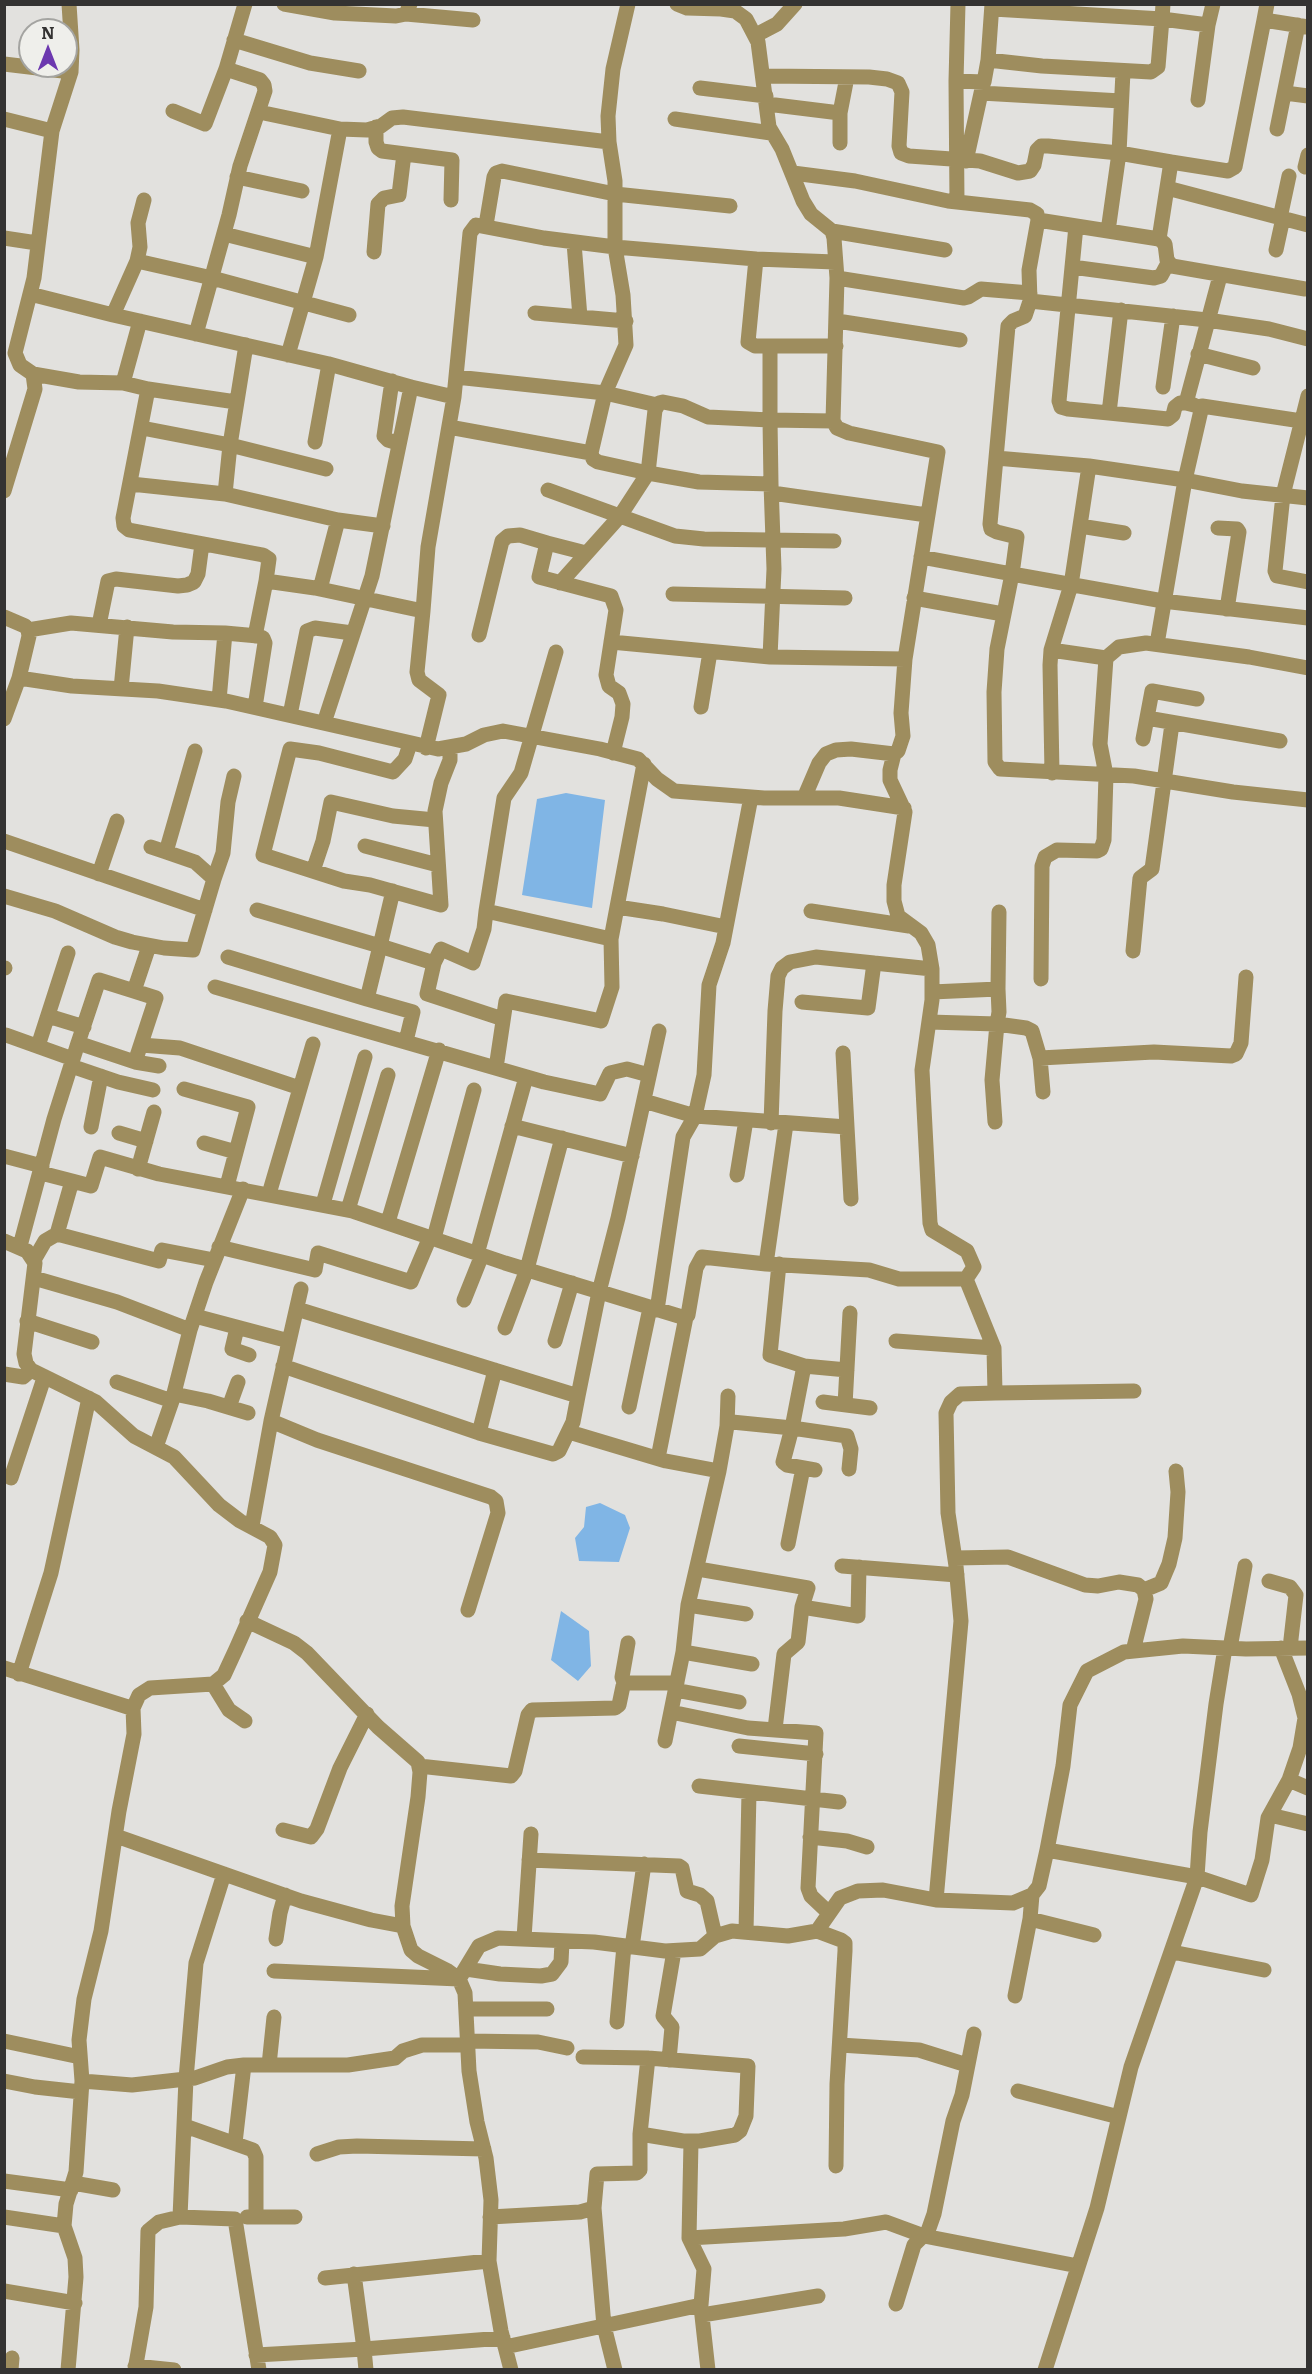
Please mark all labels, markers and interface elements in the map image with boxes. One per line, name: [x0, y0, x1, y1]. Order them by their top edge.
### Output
north arrow: [18, 18, 78, 78]
text: N: [41, 20, 55, 44]

